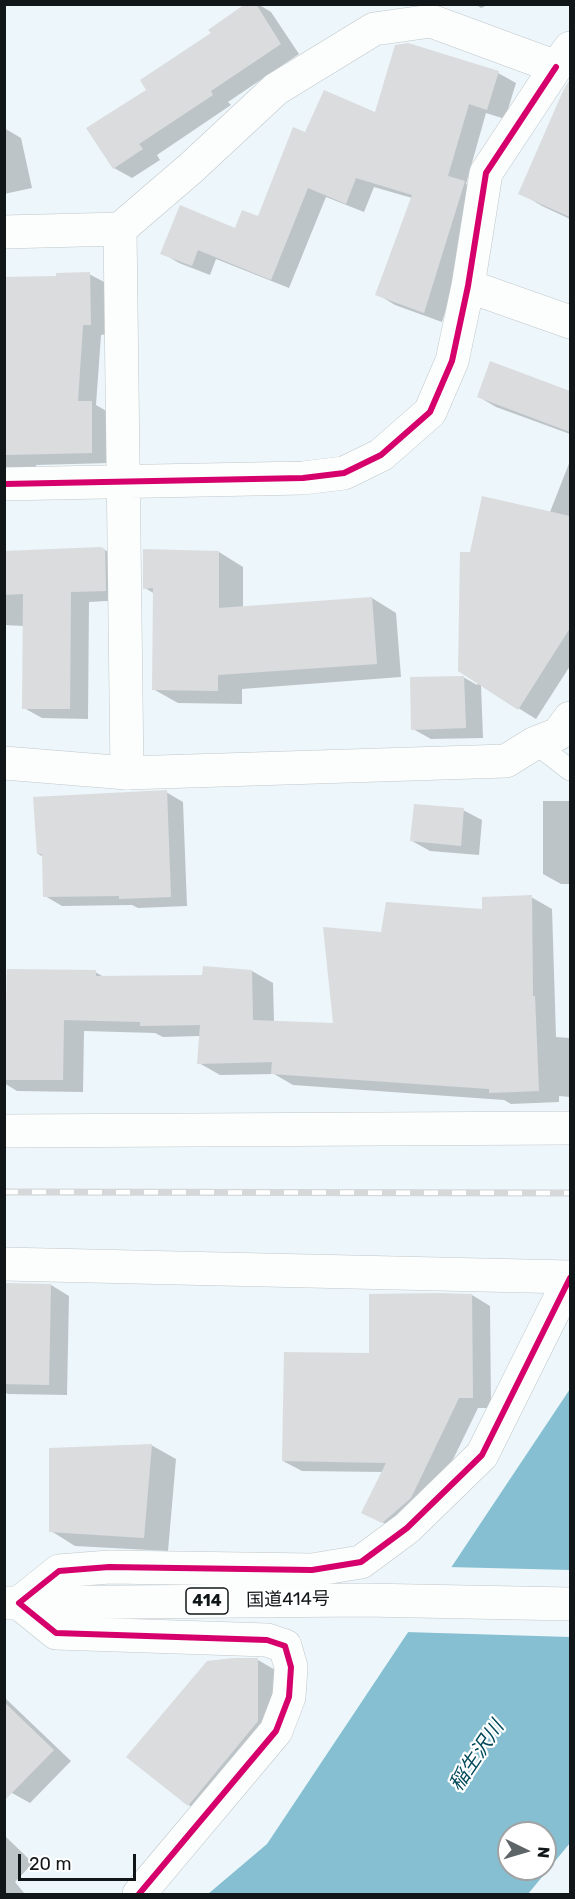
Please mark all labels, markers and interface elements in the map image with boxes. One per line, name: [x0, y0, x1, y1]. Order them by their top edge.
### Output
road number: 414: [186, 1588, 228, 1614]
street label: 国道414号: [246, 1588, 330, 1612]
water label: 稲生沢川: [445, 1716, 509, 1796]
north arrow: [497, 1821, 557, 1881]
scale bar: [21, 1842, 140, 1880]
text: N: [533, 1846, 553, 1859]
text: 20 m: [29, 1853, 71, 1875]

